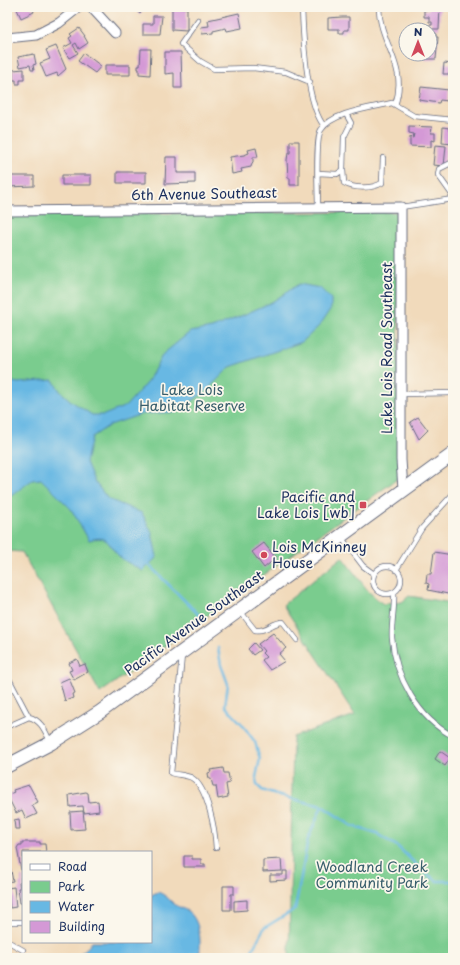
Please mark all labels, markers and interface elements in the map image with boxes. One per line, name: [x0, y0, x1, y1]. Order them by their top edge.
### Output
north arrow: [398, 22, 438, 62]
text: N: [414, 23, 423, 40]
street label: 6th Avenue Southeast: [131, 182, 278, 205]
street label: Lake Lois Road Southeast: [376, 262, 397, 434]
park label: Lake Lois Habitat Reserve: [139, 379, 245, 416]
place label: Pacific and Lake Lois [wb]: [257, 486, 355, 523]
marker: Pacific and Lake Lois [wb]: [358, 500, 368, 510]
place label: Lois McKinney House: [272, 536, 367, 573]
marker: Lois McKinney House: [259, 550, 269, 560]
street label: Pacific Avenue Southeast: [120, 565, 268, 680]
legend: [22, 851, 152, 943]
park label: Woodland Creek Community Park: [316, 856, 429, 893]
text: Road: [58, 857, 87, 875]
text: Park: [58, 877, 85, 895]
text: Water: [58, 897, 95, 915]
text: Building: [58, 917, 105, 935]

